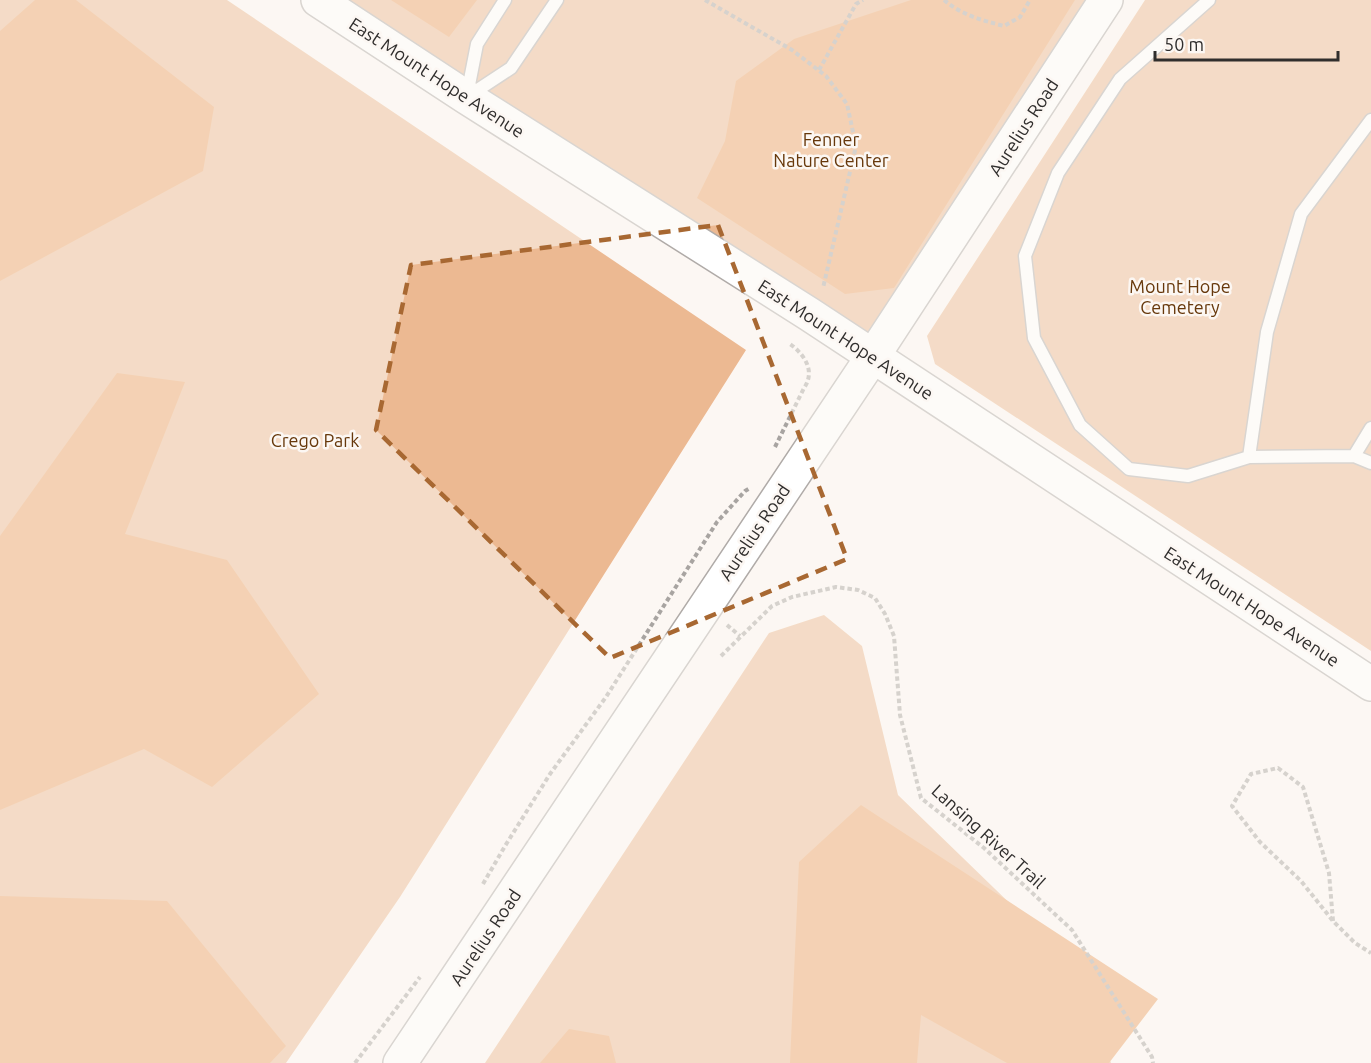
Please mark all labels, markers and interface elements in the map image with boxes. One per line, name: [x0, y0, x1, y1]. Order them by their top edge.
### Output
street label: East Mount Hope Avenue: [346, 13, 528, 141]
scale bar: [1155, 24, 1338, 62]
text: 50 m: [1164, 34, 1204, 54]
street label: Aurelius Road: [984, 75, 1062, 179]
park label: Fenner Nature Center: [773, 129, 889, 170]
street label: East Mount Hope Avenue: [755, 275, 937, 403]
park label: Mount Hope Cemetery: [1129, 276, 1231, 317]
park label: Crego Park: [271, 430, 359, 450]
street label: Aurelius Road: [715, 480, 793, 584]
street label: East Mount Hope Avenue: [1161, 542, 1343, 670]
street label: Lansing River Trail: [928, 780, 1050, 892]
street label: Aurelius Road: [446, 885, 524, 989]

